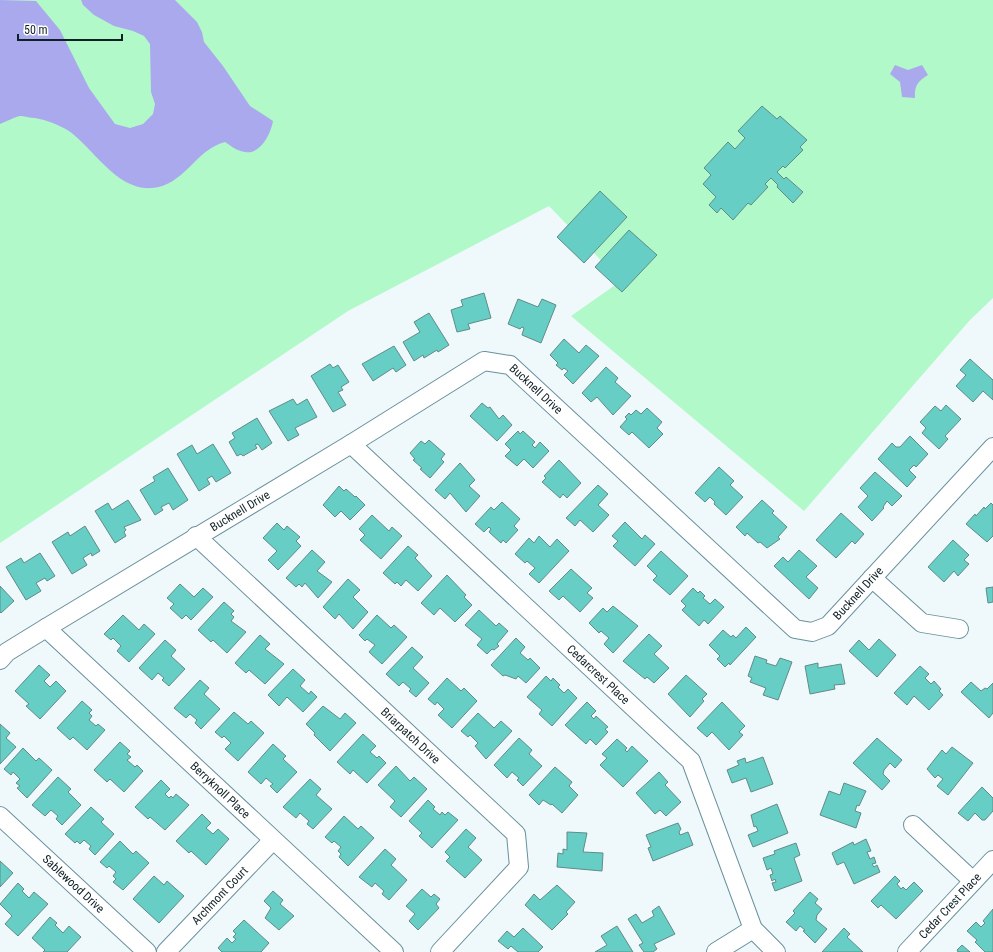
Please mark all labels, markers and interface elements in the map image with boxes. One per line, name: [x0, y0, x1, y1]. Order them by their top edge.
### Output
scale bar: [18, 16, 122, 42]
text: 50 m: [24, 23, 48, 37]
street label: Bucknell Drive: [507, 361, 566, 417]
street label: Bucknell Drive: [208, 487, 273, 534]
street label: Bucknell Drive: [830, 564, 886, 623]
street label: Cedarcrest Place: [564, 642, 633, 707]
street label: Briarpatch Drive: [378, 705, 443, 767]
street label: Berryknoll Place: [187, 759, 253, 822]
street label: Sablewood Drive: [40, 852, 107, 916]
street label: Archmont Court: [189, 863, 251, 928]
street label: Cedar Crest Place: [916, 870, 984, 942]

